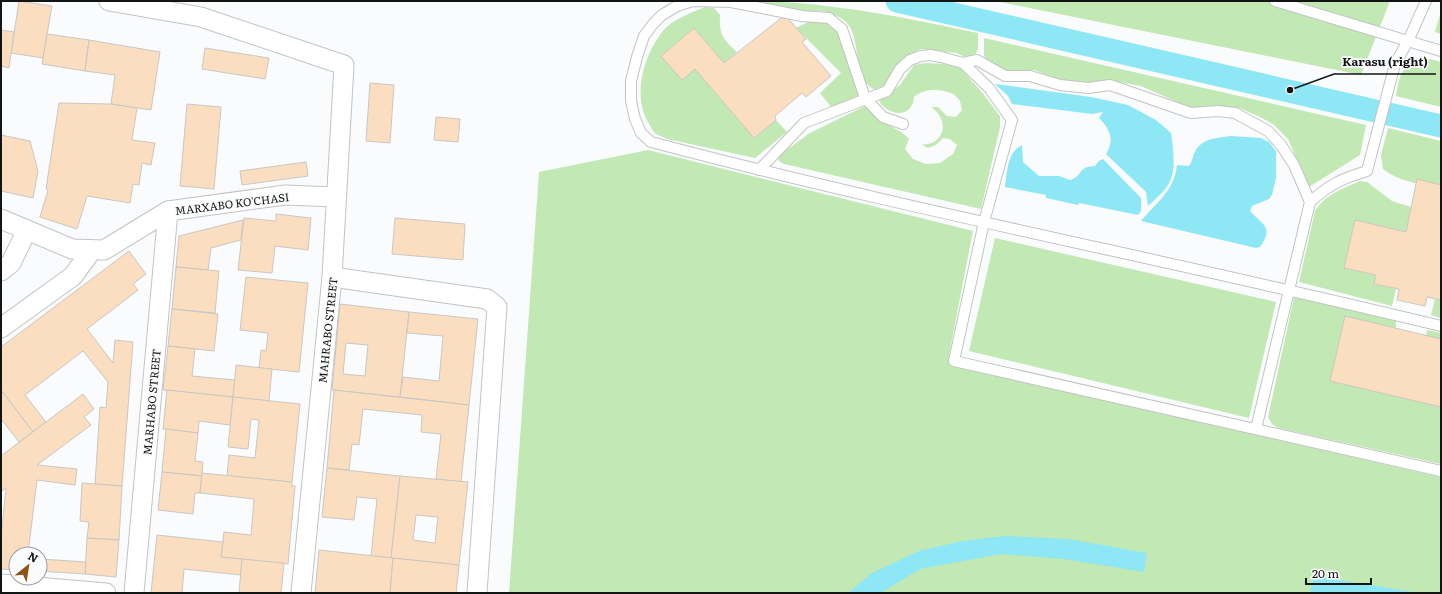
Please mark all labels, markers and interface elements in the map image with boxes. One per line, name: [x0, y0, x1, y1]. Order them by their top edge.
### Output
callout: Karasu (right): [1334, 50, 1436, 74]
text: Karasu (right): [1342, 52, 1428, 70]
street label: MARXABO KO'CHASI: [174, 188, 290, 218]
street label: MAHRABO STREET: [313, 276, 341, 384]
street label: MARHABO STREET: [138, 348, 164, 456]
north arrow: [8, 546, 48, 586]
text: N: [26, 547, 41, 566]
scale bar: [1306, 560, 1371, 586]
text: 20 m: [1312, 564, 1339, 582]

